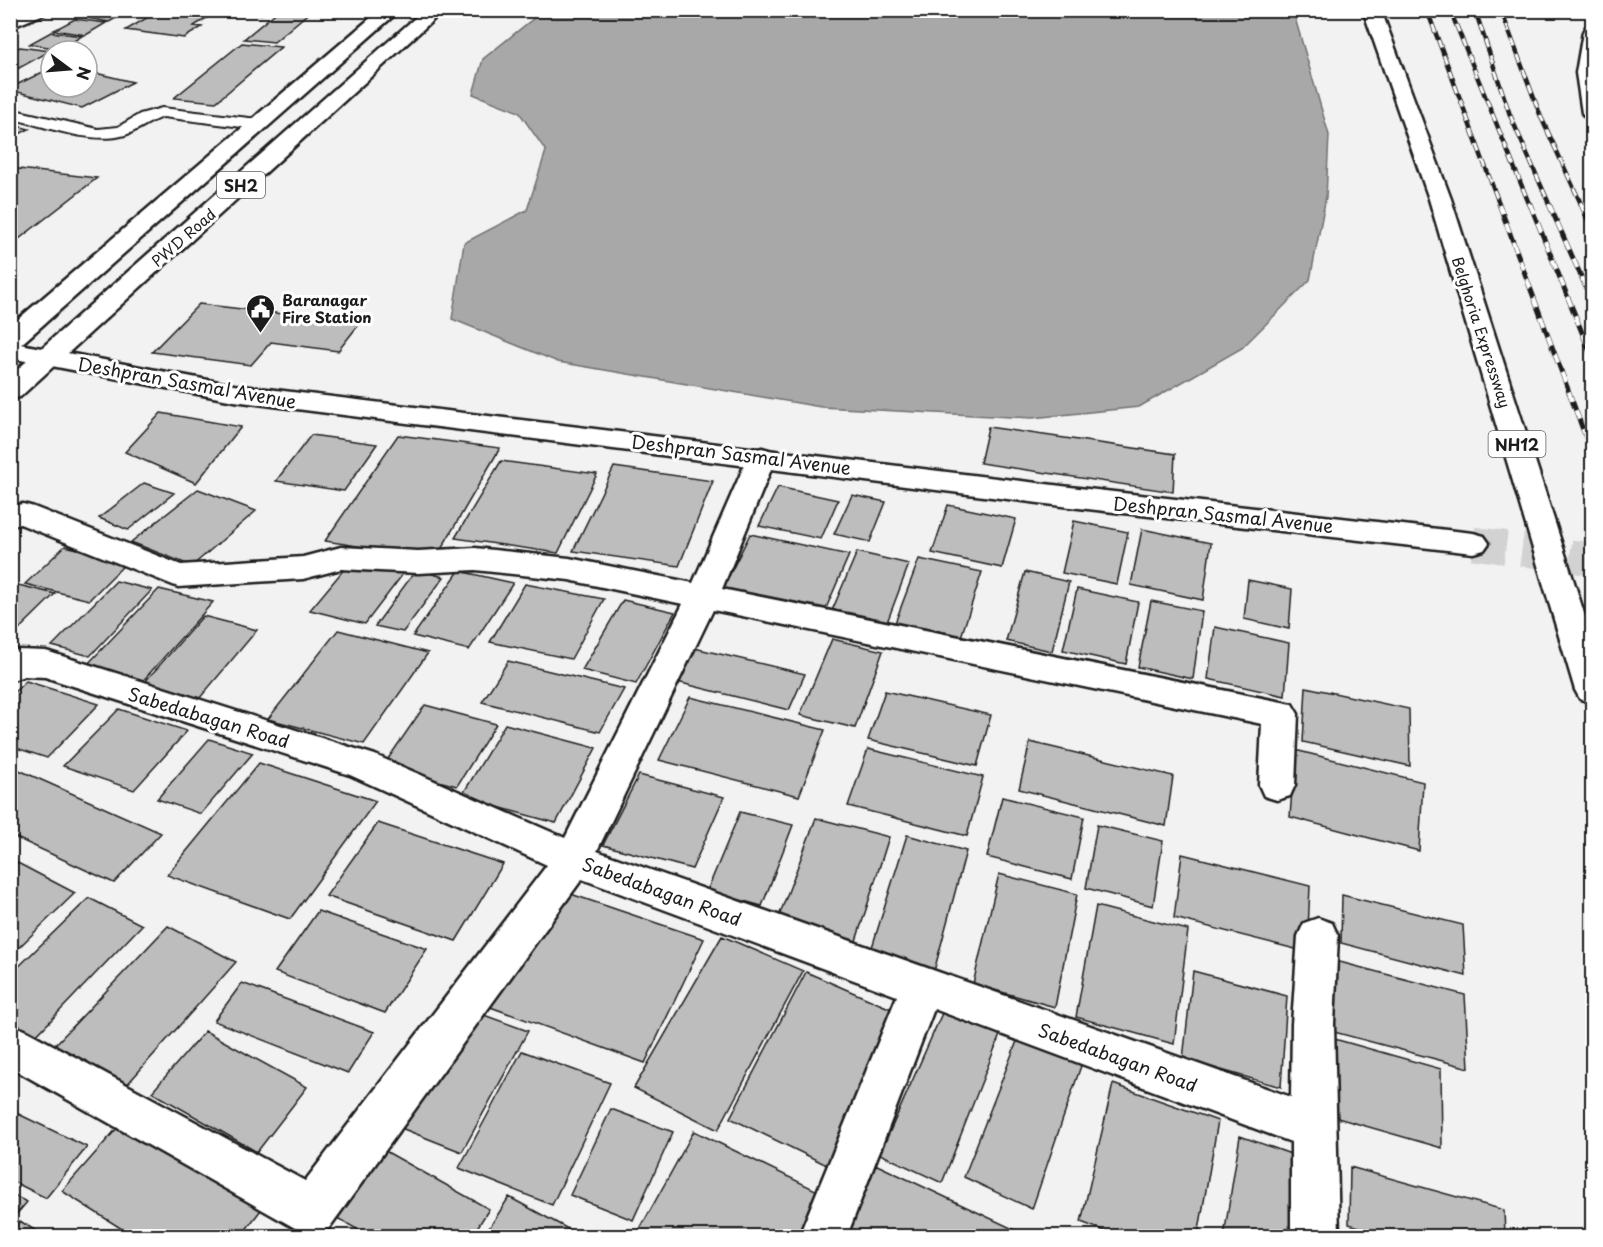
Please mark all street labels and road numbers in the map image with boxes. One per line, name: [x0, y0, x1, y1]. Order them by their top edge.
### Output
road number: SH2: [217, 172, 265, 198]
street label: PWD Road: [146, 202, 220, 272]
street label: Belghoria Expressway: [1447, 253, 1517, 411]
street label: Deshpran Sasmal Avenue: [76, 349, 299, 415]
street label: Deshpran Sasmal Avenue: [629, 427, 853, 481]
road number: NH12: [1488, 431, 1546, 457]
street label: Deshpran Sasmal Avenue: [1111, 489, 1335, 539]
street label: Sabedabagan Road: [125, 680, 293, 754]
street label: Sabedabagan Road: [579, 850, 745, 932]
street label: Sabedabagan Road: [1035, 1016, 1201, 1098]

